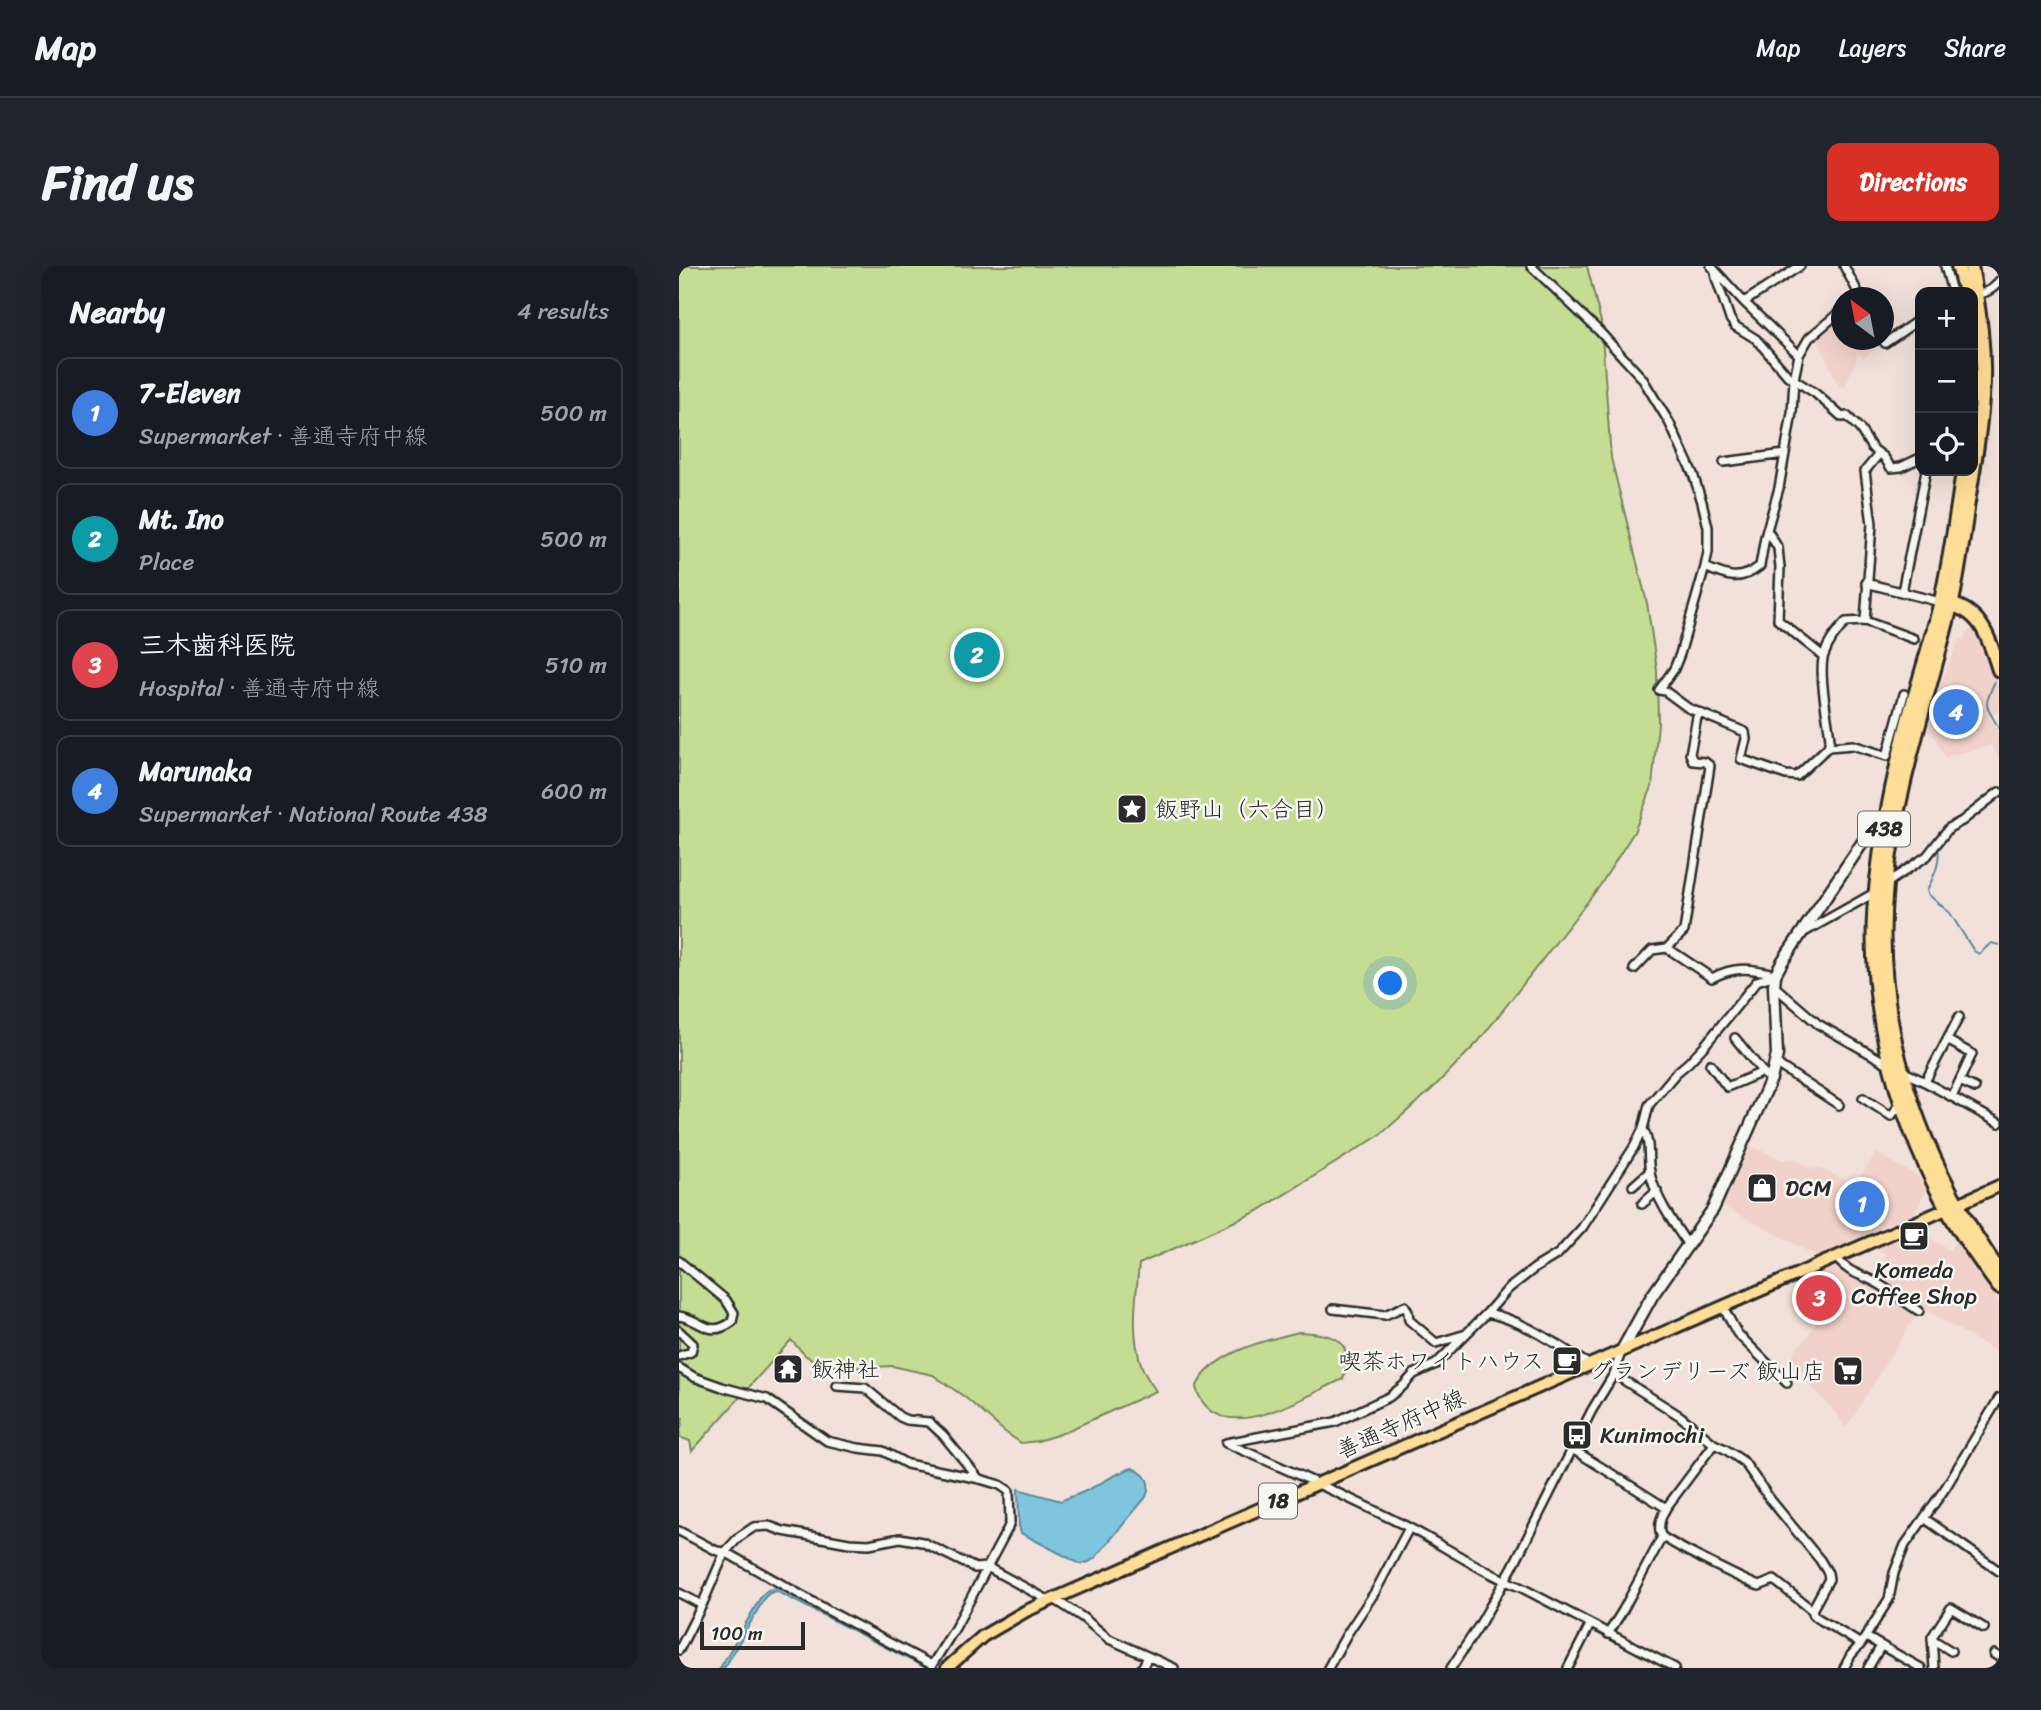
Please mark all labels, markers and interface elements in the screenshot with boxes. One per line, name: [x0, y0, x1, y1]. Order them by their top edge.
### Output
text: Map: [35, 19, 96, 77]
text: Map: [1756, 27, 1801, 69]
text: Layers: [1839, 27, 1906, 69]
text: Share: [1944, 27, 2006, 69]
text: Find us: [42, 139, 194, 226]
button: Directions: [1827, 143, 1999, 221]
text: Nearby: [70, 285, 165, 339]
north arrow: [1831, 287, 1894, 350]
map controls: [1915, 287, 1978, 476]
button: +: [1915, 287, 1978, 350]
text: 4 results: [517, 291, 609, 332]
button: −: [1915, 350, 1978, 413]
text: 7-Eleven: [139, 370, 241, 416]
text: 1: [90, 393, 100, 434]
text: 500 m: [540, 393, 607, 434]
button: locate: [1915, 413, 1978, 476]
text: Supermarket · 善通寺府中線: [139, 416, 427, 457]
text: Mt. Ino: [139, 496, 224, 542]
text: 2: [88, 519, 102, 560]
text: 500 m: [540, 519, 607, 560]
text: Place: [139, 542, 194, 583]
text: 三木歯科医院: [139, 622, 295, 668]
pin: 2: [954, 629, 1000, 681]
text: 3: [89, 645, 101, 686]
text: 510 m: [545, 645, 607, 686]
text: Hospital · 善通寺府中線: [139, 668, 380, 709]
pin: 4: [1933, 686, 1979, 738]
text: Marunaka: [139, 748, 252, 794]
text: 4: [88, 771, 102, 812]
text: 600 m: [541, 771, 607, 812]
place label: 飯野山（六合目）: [1155, 789, 1339, 830]
place icon: 飯野山（六合目）: [1115, 792, 1149, 826]
text: Supermarket · National Route 438: [139, 794, 488, 835]
road number: 438: [1858, 812, 1910, 846]
your location: [1373, 966, 1407, 1000]
place label: DCM: [1785, 1168, 1832, 1209]
shop icon: DCM: [1745, 1171, 1779, 1205]
pin: 1: [1839, 1178, 1885, 1230]
cafe icon: Komeda Coffee Shop: [1897, 1219, 1931, 1253]
place label: Komeda Coffee Shop: [1851, 1250, 1977, 1317]
pin: 3: [1796, 1272, 1842, 1324]
place label: 喫茶ホワイトハウス: [1338, 1341, 1544, 1382]
cafe icon: 喫茶ホワイトハウス: [1550, 1344, 1584, 1378]
place label: 飯神社: [811, 1349, 880, 1390]
place label: グランデリーズ 飯山店: [1589, 1351, 1825, 1392]
temple icon: 飯神社: [771, 1352, 805, 1386]
supermarket icon: グランデリーズ 飯山店: [1831, 1354, 1865, 1388]
street label: 善通寺府中線: [1330, 1377, 1472, 1471]
place label: Kunimochi: [1600, 1415, 1705, 1456]
bus stop icon: Kunimochi: [1560, 1418, 1594, 1452]
road number: 18: [1259, 1484, 1297, 1518]
text: 100 m: [711, 1617, 763, 1650]
scale bar: [700, 1619, 805, 1651]

